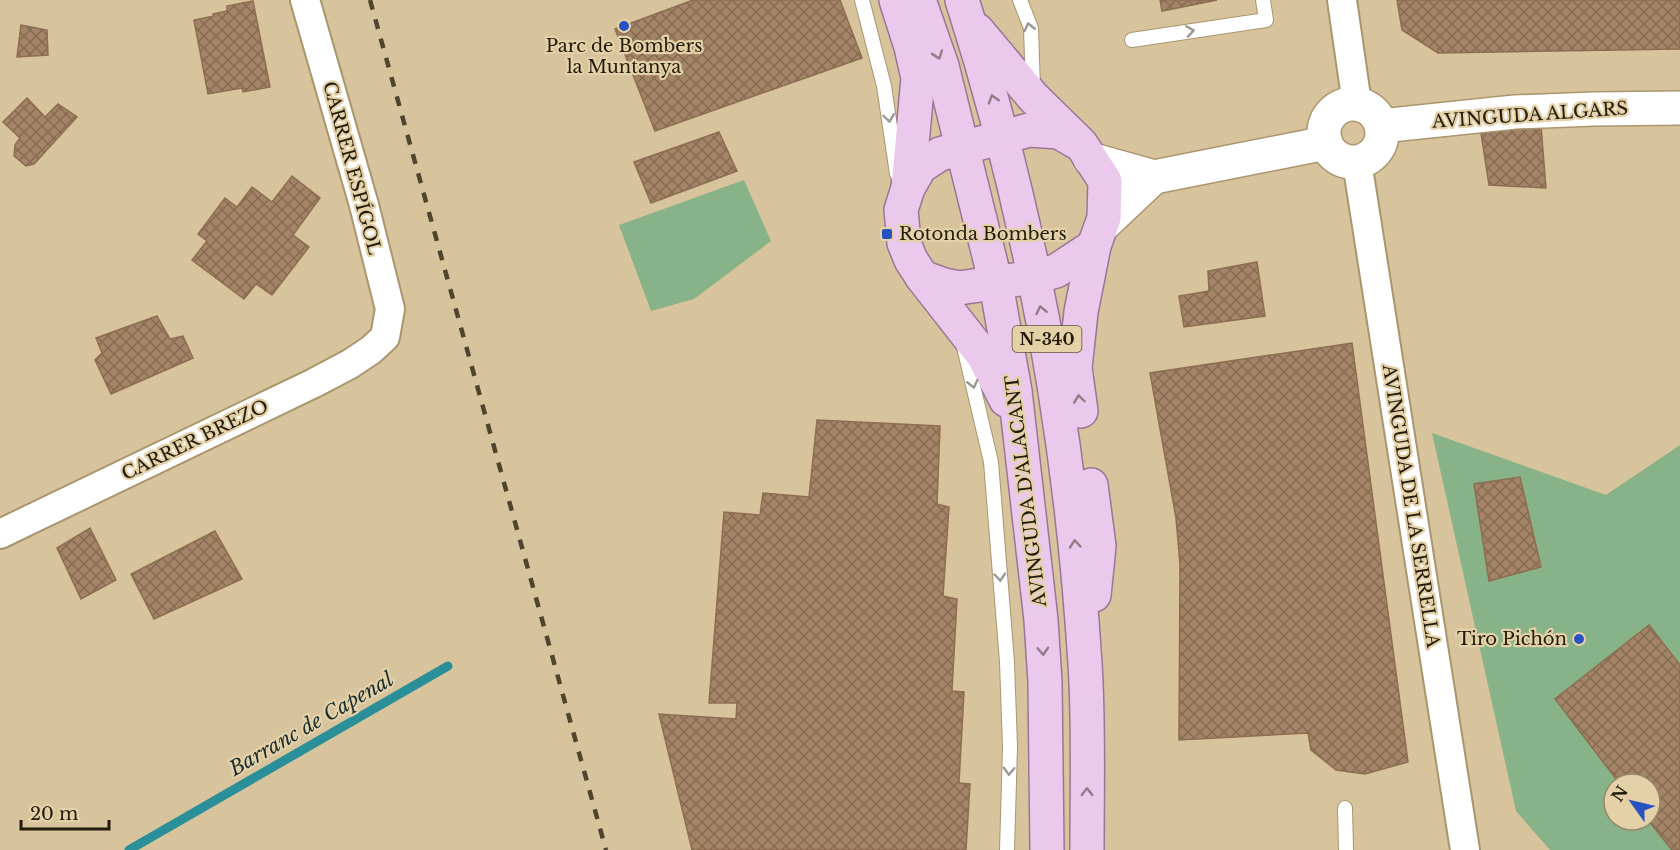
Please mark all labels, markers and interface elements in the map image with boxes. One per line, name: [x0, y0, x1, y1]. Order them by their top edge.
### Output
marker: Parc de Bombers la Muntanya: [617, 19, 631, 33]
one-way arrow: [1023, 22, 1036, 32]
one-way arrow: [1186, 26, 1195, 38]
place label: Parc de Bombers la Muntanya: [546, 35, 702, 78]
one-way arrow: [931, 49, 944, 60]
street label: CARRER ESPÍGOL: [318, 79, 387, 257]
one-way arrow: [988, 94, 1000, 105]
street label: AVINGUDA ALGARS: [1430, 97, 1629, 133]
one-way arrow: [882, 114, 894, 123]
place label: Rotonda Bombers: [899, 223, 1067, 245]
marker: Rotonda Bombers: [880, 227, 894, 241]
one-way arrow: [1035, 305, 1048, 315]
road number: N-340: [1012, 326, 1082, 352]
street label: AVINGUDA DE LA SERRELLA: [1378, 362, 1444, 650]
street label: AVINGUDA D'ALACANT: [1001, 374, 1051, 609]
one-way arrow: [966, 379, 979, 389]
one-way arrow: [1074, 394, 1086, 404]
street label: CARRER BREZO: [118, 395, 272, 485]
one-way arrow: [1069, 540, 1082, 549]
one-way arrow: [993, 572, 1006, 581]
place label: Tiro Pichón: [1457, 628, 1567, 650]
marker: Tiro Pichón: [1572, 632, 1586, 646]
one-way arrow: [1037, 646, 1050, 655]
water label: Barranc de Capenal: [224, 667, 398, 781]
one-way arrow: [1003, 767, 1016, 776]
north arrow: [1602, 772, 1662, 832]
text: N: [1607, 782, 1632, 805]
one-way arrow: [1081, 787, 1093, 796]
scale bar: [21, 793, 110, 831]
text: 20 m: [30, 803, 78, 825]

